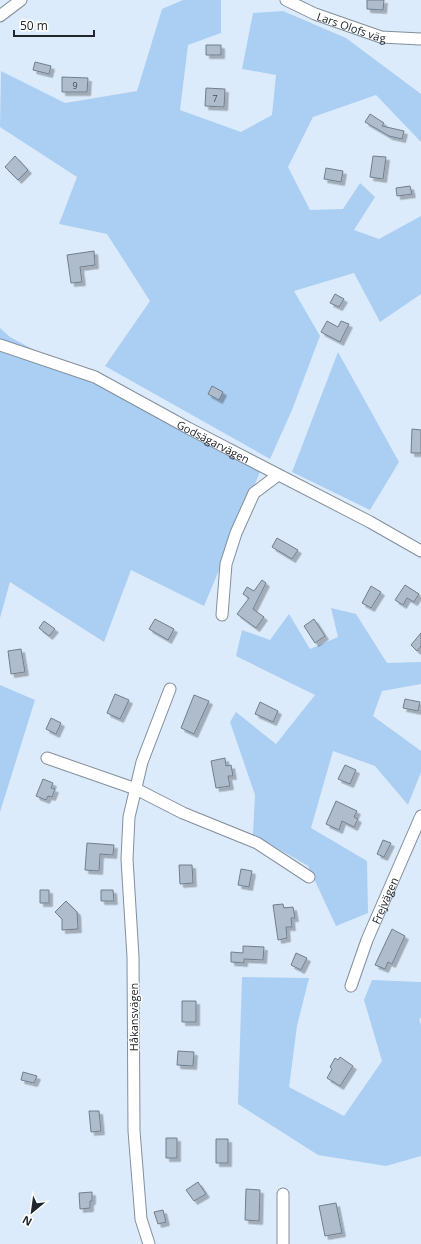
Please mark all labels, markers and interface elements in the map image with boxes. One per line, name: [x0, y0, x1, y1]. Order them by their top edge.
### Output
street label: Lars Olofs väg: [315, 8, 386, 45]
scale bar: [14, 12, 94, 38]
text: 50 m: [20, 17, 48, 34]
house number: 9: [72, 79, 78, 92]
house number: 7: [212, 92, 218, 105]
street label: Godsägarvägen: [175, 416, 252, 466]
street label: Frejvägen: [367, 875, 401, 926]
street label: Håkansvägen: [126, 983, 141, 1051]
north arrow: [12, 1192, 52, 1232]
text: N: [19, 1212, 34, 1230]

